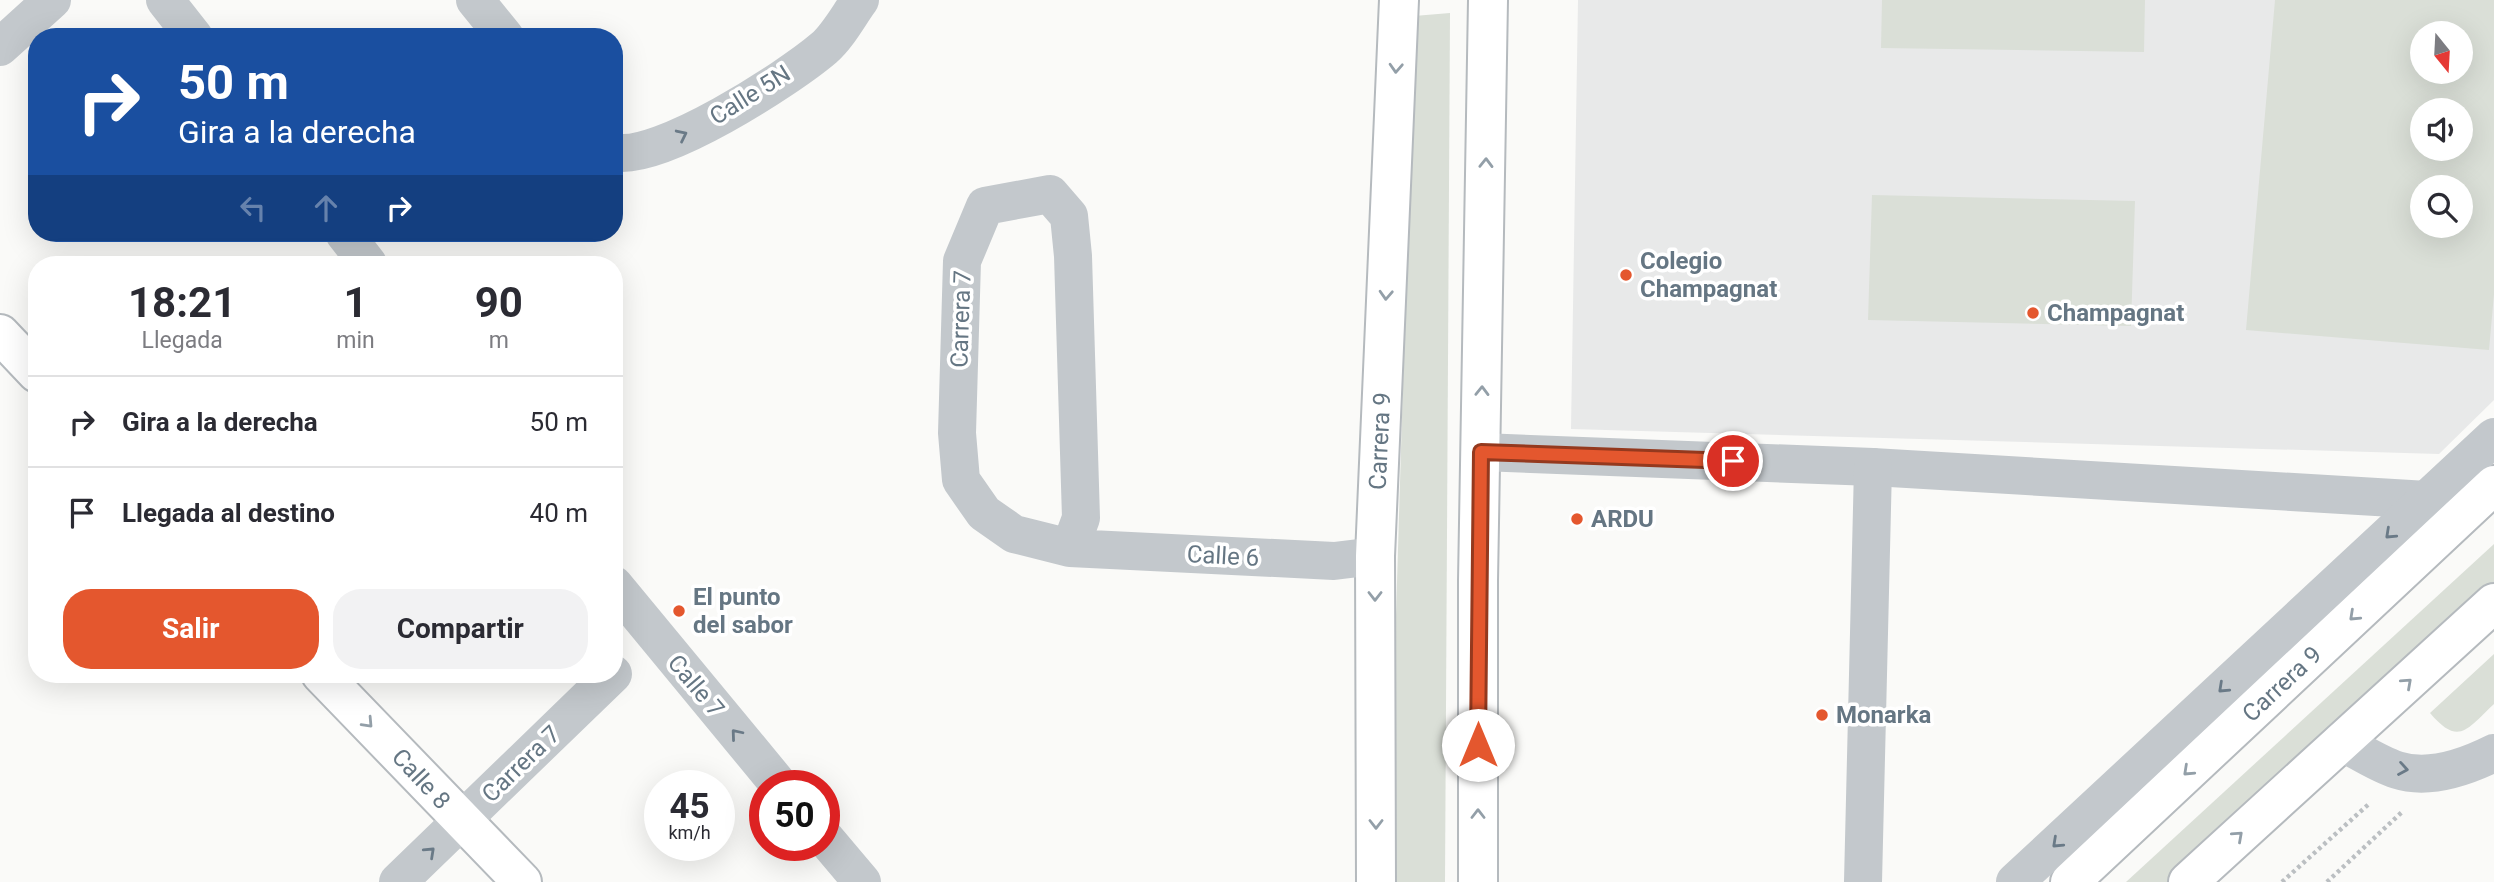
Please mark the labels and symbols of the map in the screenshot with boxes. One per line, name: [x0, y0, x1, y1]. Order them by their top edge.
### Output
north arrow: [2410, 21, 2473, 84]
street label: Calle 5N: [705, 59, 795, 131]
one-way arrow: [1389, 63, 1404, 74]
one-way arrow: [674, 130, 687, 144]
one-way arrow: [1478, 158, 1494, 168]
place label: Colegio Champagnat: [1640, 247, 1777, 303]
marker: Colegio Champagnat: [1618, 267, 1634, 283]
street label: Carrera 7: [945, 270, 977, 368]
one-way arrow: [1379, 290, 1394, 301]
place label: Champagnat: [2047, 299, 2184, 327]
marker: Champagnat: [2025, 305, 2041, 321]
one-way arrow: [1474, 385, 1490, 395]
street label: Carrera 9: [1363, 392, 1397, 490]
pin: [1703, 431, 1763, 491]
place label: ARDU: [1591, 505, 1654, 533]
marker: ARDU: [1569, 511, 1585, 527]
one-way arrow: [2385, 525, 2398, 538]
street label: Calle 6: [1186, 540, 1260, 572]
place label: El punto del sabor: [693, 583, 793, 639]
one-way arrow: [1367, 591, 1383, 602]
marker: El punto del sabor: [671, 603, 687, 619]
one-way arrow: [2350, 607, 2363, 620]
street label: Carrera 9: [2237, 640, 2327, 728]
street label: Calle 7: [662, 649, 730, 723]
one-way arrow: [2398, 679, 2411, 691]
one-way arrow: [2218, 680, 2231, 693]
place label: Monarka: [1836, 701, 1931, 729]
marker: Monarka: [1814, 707, 1830, 723]
position arrow: [1441, 708, 1515, 782]
one-way arrow: [360, 715, 372, 728]
street label: Carrera 7: [476, 720, 566, 808]
one-way arrow: [732, 729, 744, 742]
street label: Calle 8: [386, 743, 456, 815]
one-way arrow: [2398, 761, 2409, 776]
one-way arrow: [2184, 763, 2197, 775]
speed limit sign: 50: [749, 770, 840, 861]
one-way arrow: [1470, 808, 1486, 819]
one-way arrow: [1368, 819, 1384, 829]
one-way arrow: [2230, 832, 2243, 844]
one-way arrow: [2052, 835, 2065, 848]
one-way arrow: [422, 848, 435, 860]

